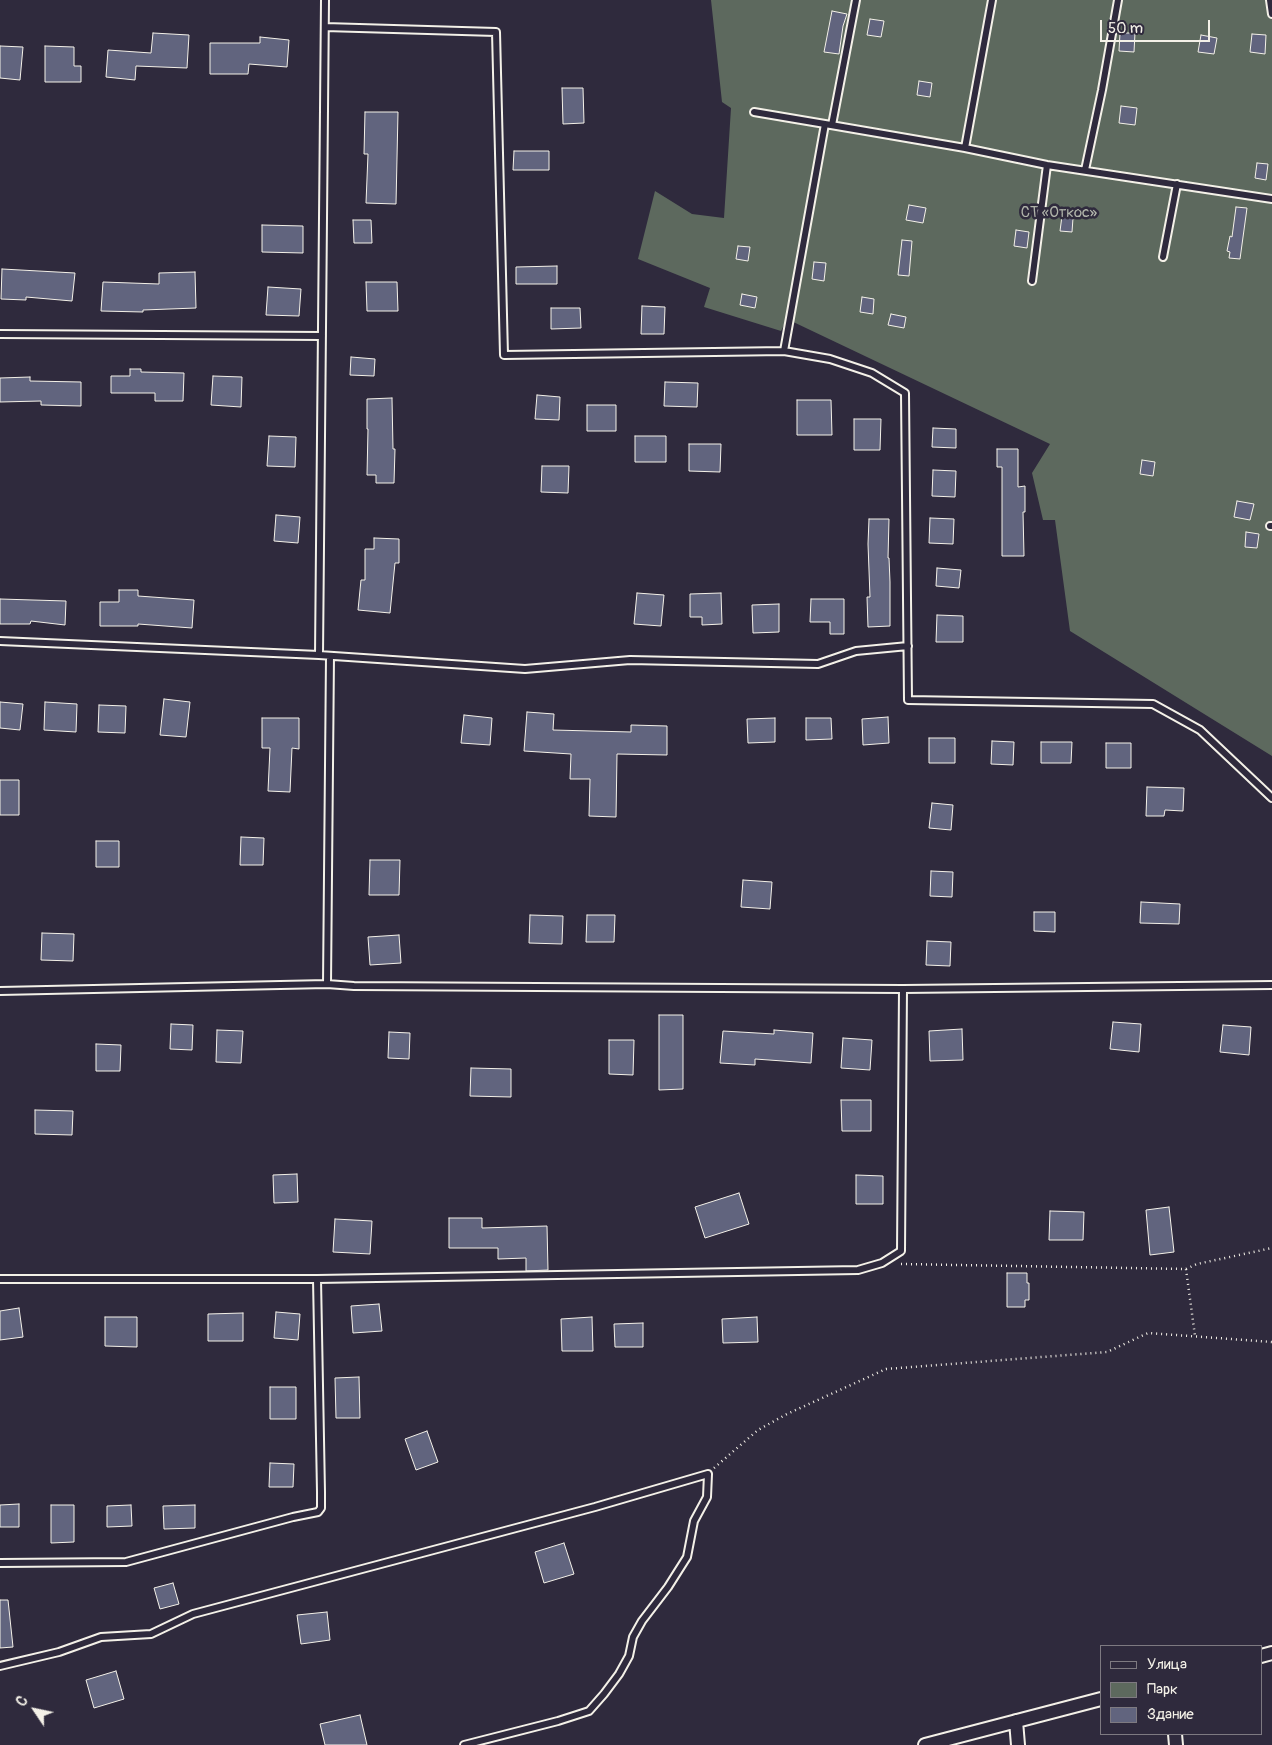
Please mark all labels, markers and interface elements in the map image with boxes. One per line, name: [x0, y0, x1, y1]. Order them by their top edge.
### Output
scale bar: [1102, 10, 1212, 42]
text: 50 m: [1108, 19, 1143, 38]
park label: СТ «Откос»: [1021, 204, 1097, 222]
legend: [1100, 1645, 1262, 1735]
text: Улица: [1147, 1655, 1187, 1674]
text: Парк: [1147, 1680, 1178, 1699]
north arrow: [10, 1685, 60, 1735]
text: С: [13, 1693, 32, 1710]
text: Здание: [1147, 1705, 1194, 1724]

